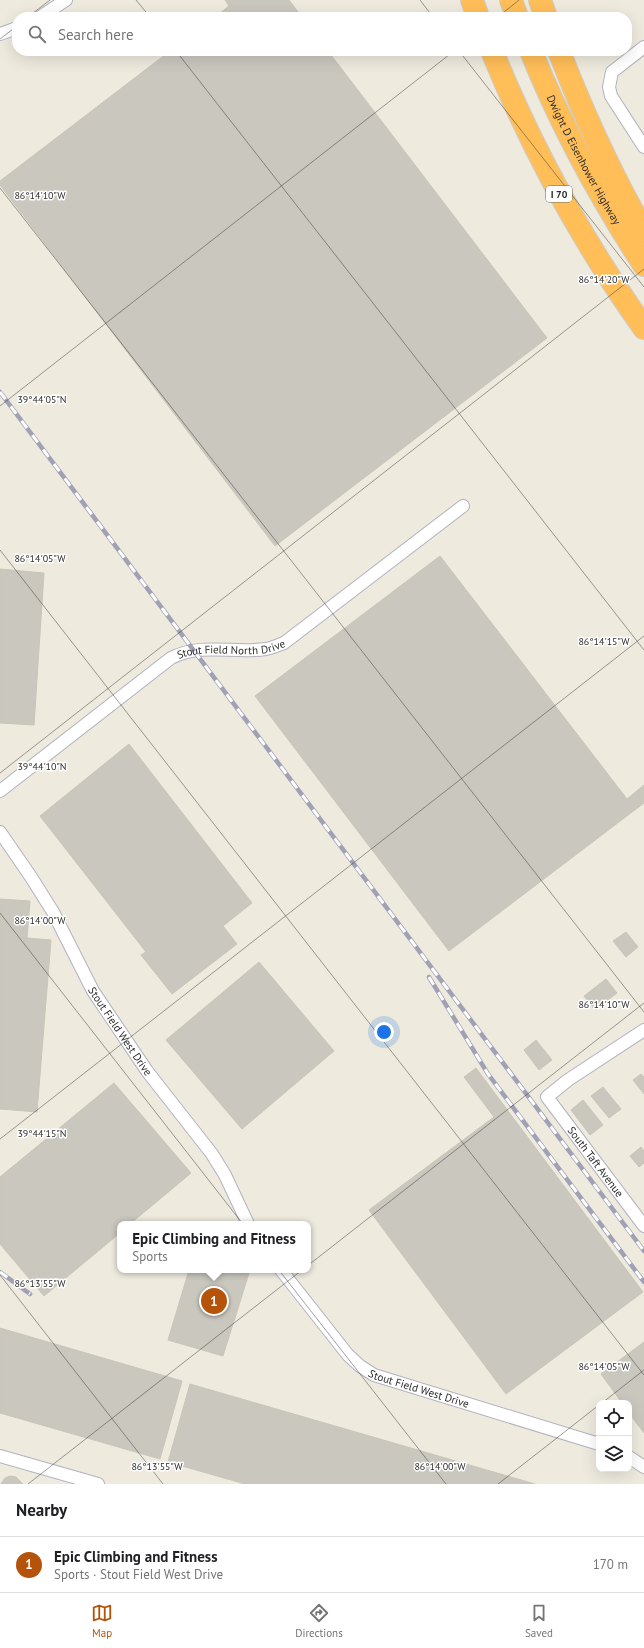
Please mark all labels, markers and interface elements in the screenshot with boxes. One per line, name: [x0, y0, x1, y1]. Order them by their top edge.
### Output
search box: [12, 12, 632, 56]
icon: search: [26, 23, 48, 45]
text: Search here: [58, 25, 134, 44]
street label: Dwight D Eisenhower Highway: [544, 93, 625, 228]
road number: I 70: [546, 186, 572, 202]
text: 86°14'10"W: [14, 189, 66, 202]
text: 86°14'20"W: [578, 273, 630, 286]
text: 39°44'05"N: [17, 393, 67, 406]
text: 86°14'05"W: [14, 552, 66, 565]
text: 86°14'15"W: [578, 635, 630, 648]
street label: Stout Field North Drive: [175, 636, 287, 662]
text: 39°44'10"N: [17, 760, 67, 773]
text: 86°14'00"W: [14, 914, 66, 927]
street label: Stout Field West Drive: [85, 985, 155, 1079]
text: 86°14'10"W: [578, 998, 630, 1011]
your location: [374, 1022, 394, 1042]
street label: South Taft Avenue: [565, 1124, 627, 1200]
text: 39°44'15"N: [17, 1127, 67, 1140]
popup: [117, 1221, 311, 1273]
text: Epic Climbing and Fitness: [132, 1229, 296, 1248]
text: Sports: [132, 1248, 168, 1265]
text: 86°13'55"W: [14, 1277, 66, 1290]
pin: 1: [201, 1286, 227, 1316]
text: 86°14'05"W: [578, 1360, 630, 1373]
street label: Stout Field West Drive: [366, 1366, 471, 1411]
map controls: [596, 1400, 632, 1472]
button: locate: [596, 1400, 632, 1436]
button: layers: [596, 1436, 632, 1472]
text: 86°13'55"W: [131, 1460, 183, 1473]
text: 86°14'00"W: [414, 1460, 466, 1473]
text: Nearby: [16, 1499, 67, 1521]
text: Epic Climbing and Fitness: [54, 1547, 218, 1566]
text: 1: [25, 1556, 33, 1573]
text: 170 m: [593, 1556, 628, 1573]
text: Sports · Stout Field West Drive: [54, 1566, 223, 1583]
tab: Map: [91, 1602, 113, 1640]
tab: Directions: [295, 1602, 343, 1640]
tab: Saved: [525, 1602, 553, 1640]

